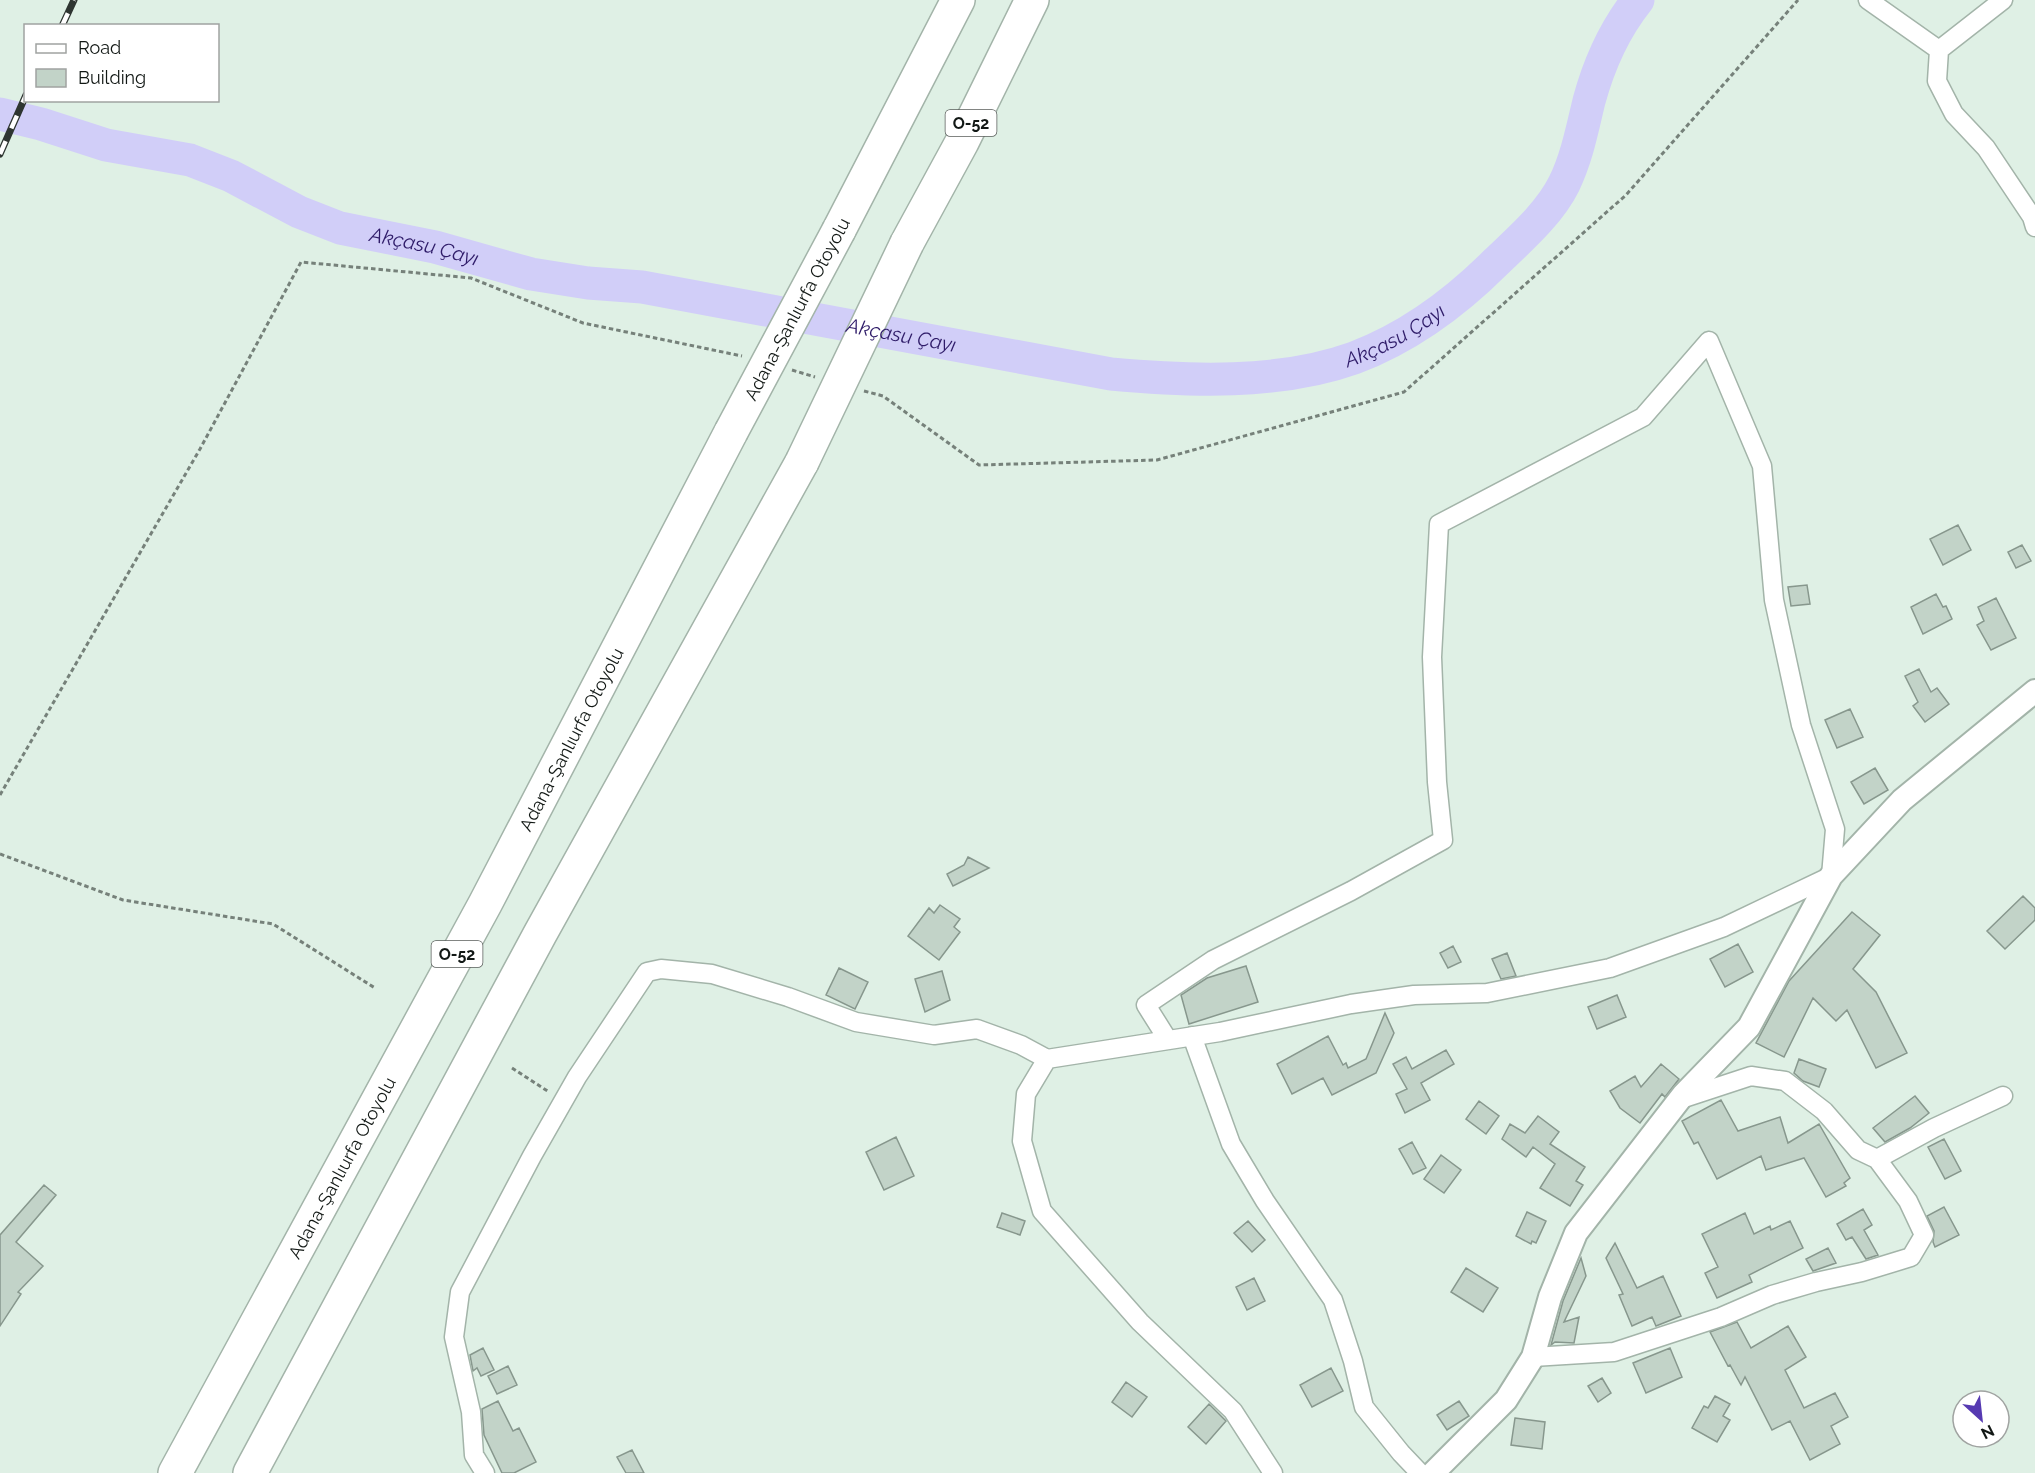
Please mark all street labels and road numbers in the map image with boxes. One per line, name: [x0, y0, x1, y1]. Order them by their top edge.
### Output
road number: O-52: [946, 110, 996, 136]
street label: Adana-Şanlıurfa Otoyolu: [740, 214, 854, 404]
street label: Adana-Şanlıurfa Otoyolu: [515, 644, 627, 834]
road number: O-52: [432, 941, 482, 967]
street label: Adana-Şanlıurfa Otoyolu: [284, 1073, 399, 1262]

